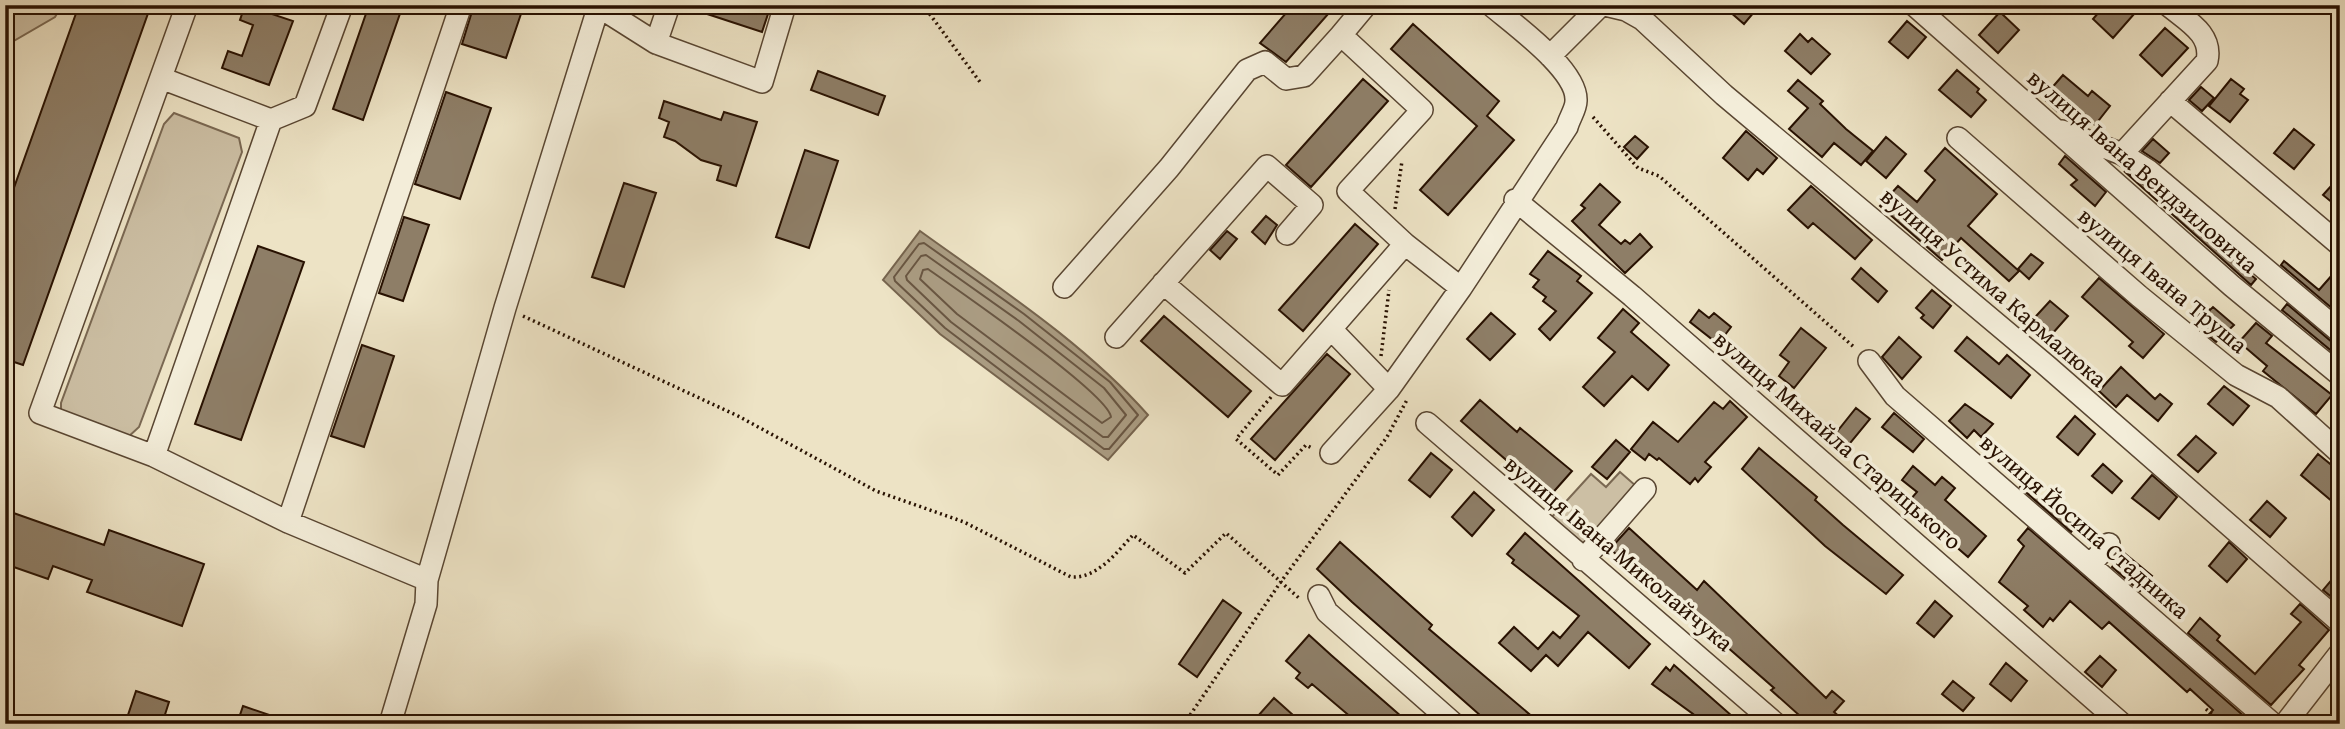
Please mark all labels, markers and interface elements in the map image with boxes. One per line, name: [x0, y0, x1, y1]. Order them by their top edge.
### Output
street label: вулиця Івана Вендзиловича: [2020, 61, 2267, 282]
street label: вулиця Устима Кармалюка: [1873, 179, 2115, 396]
street label: вулиця Івана Труша: [2071, 198, 2256, 362]
street label: вулиця Михайла Старицького: [1706, 322, 1970, 558]
street label: вулиця Йосипа Стадника: [1973, 425, 2198, 627]
street label: вулиця Івана Миколайчука: [1497, 447, 1742, 660]

